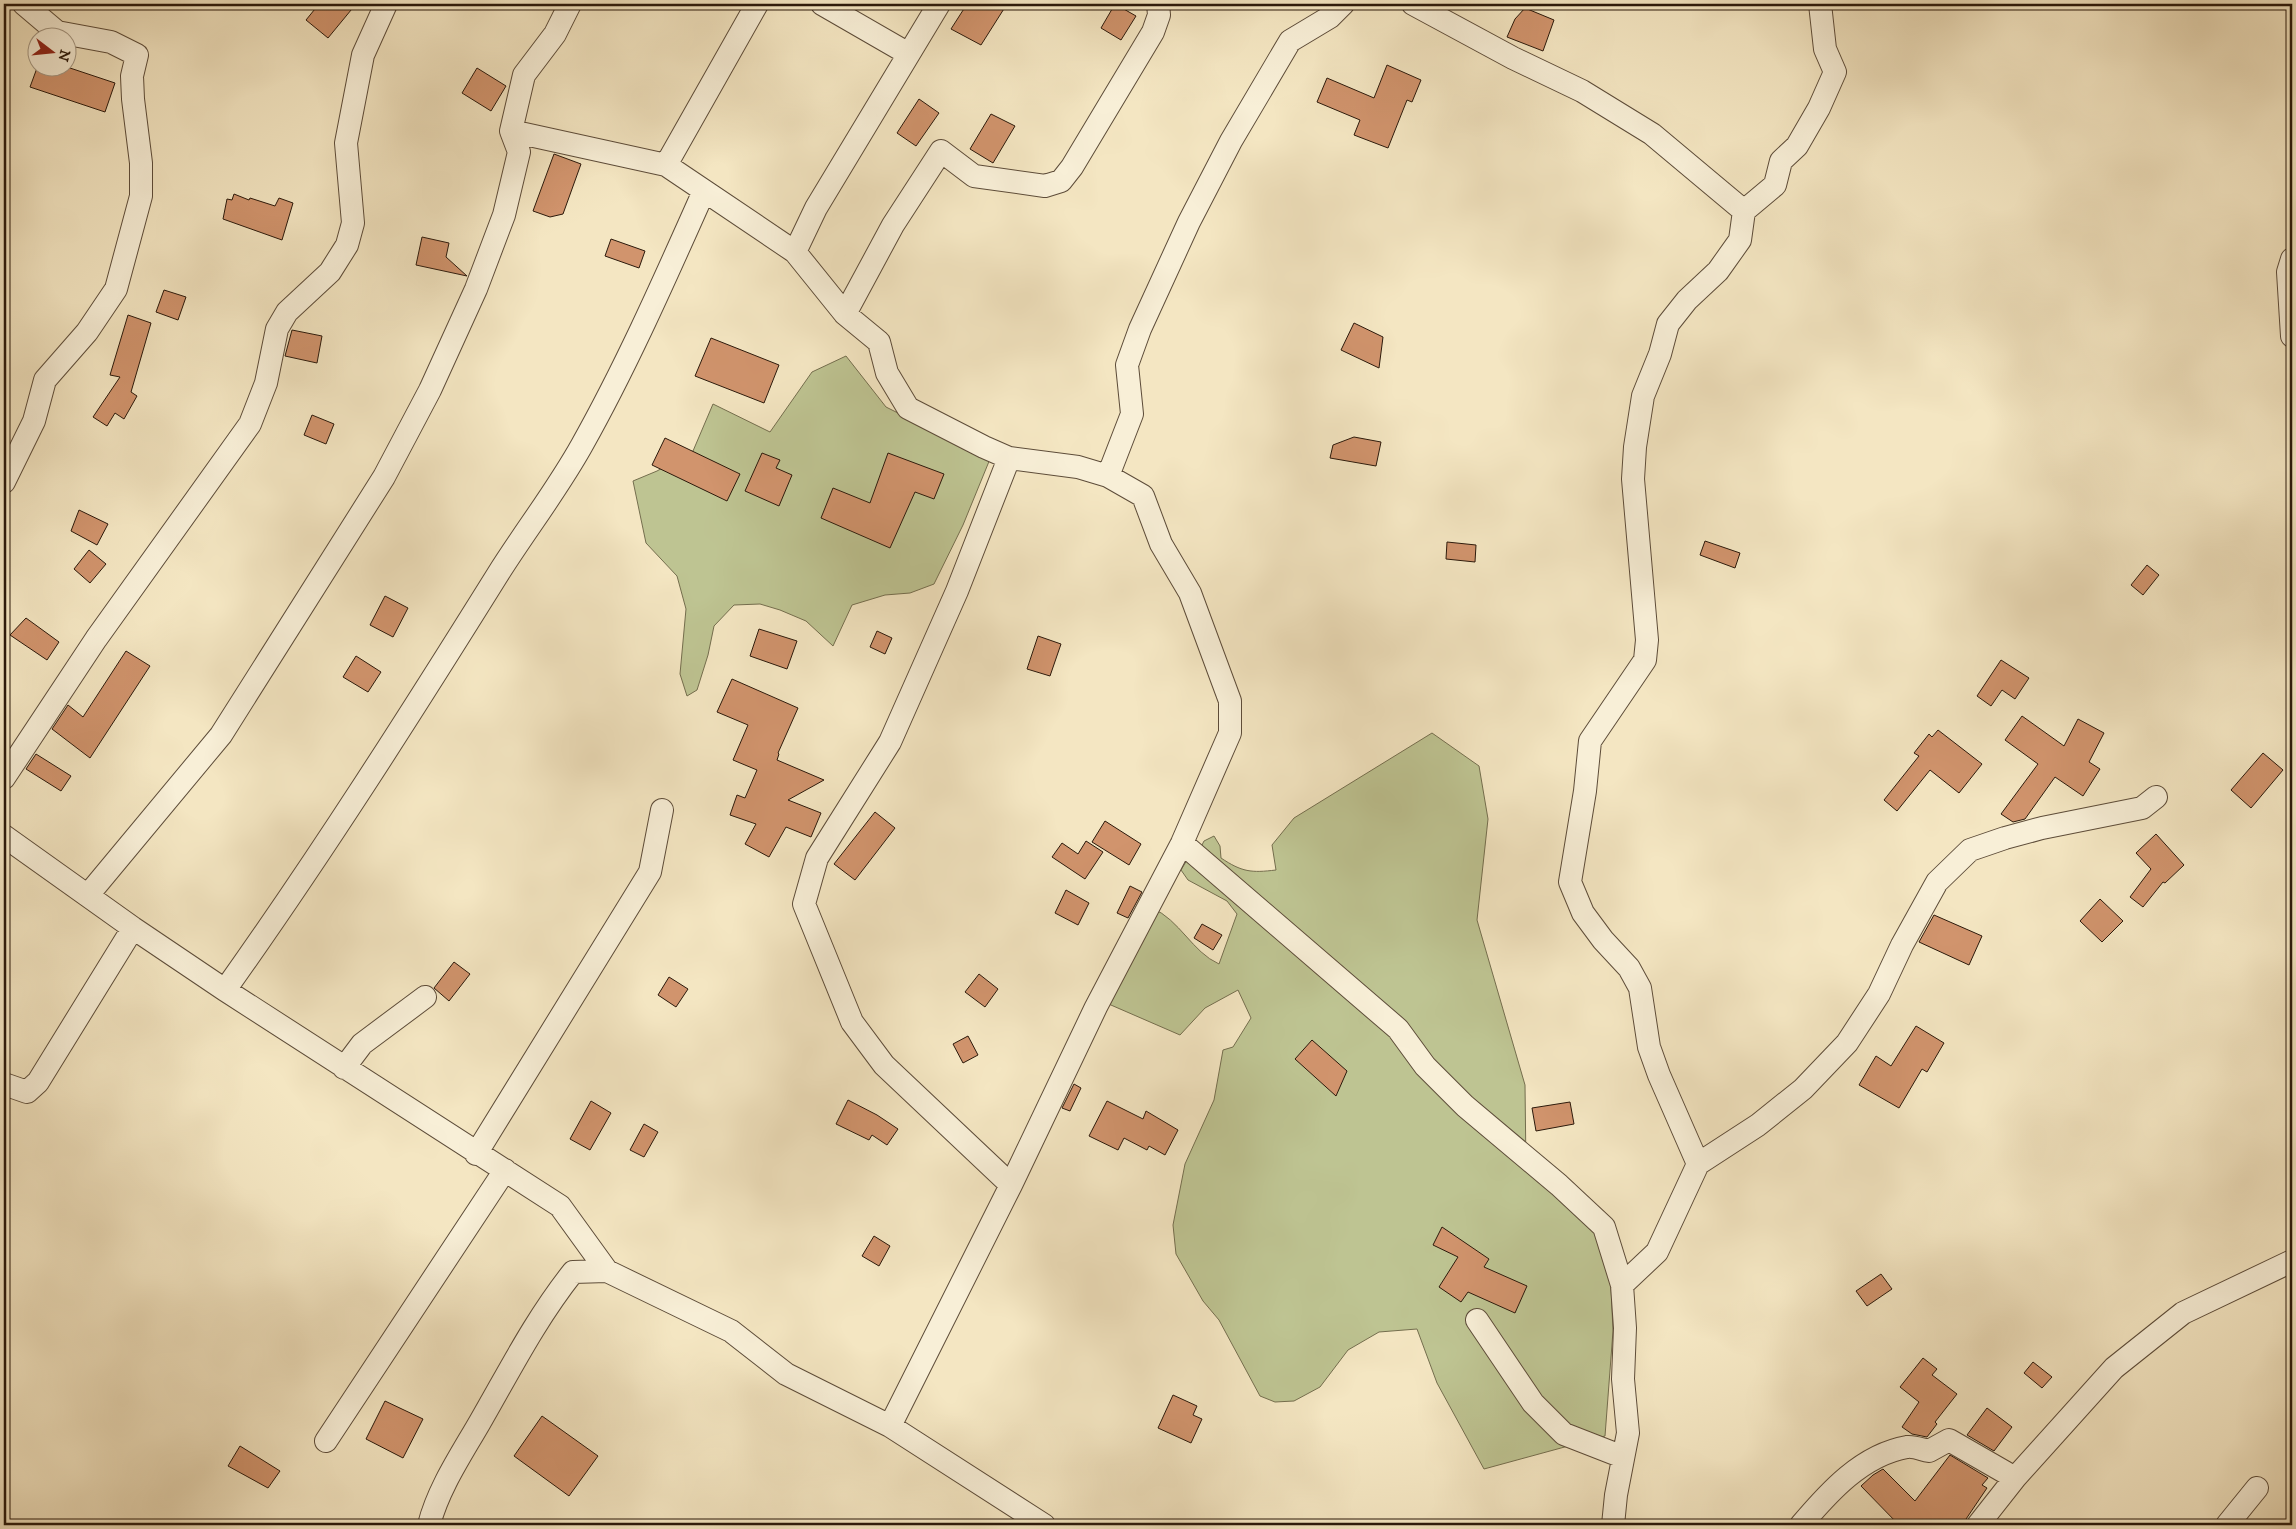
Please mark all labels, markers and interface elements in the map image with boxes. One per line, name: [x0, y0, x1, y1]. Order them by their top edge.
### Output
north arrow: [28, 28, 78, 78]
text: N: [53, 47, 74, 64]

